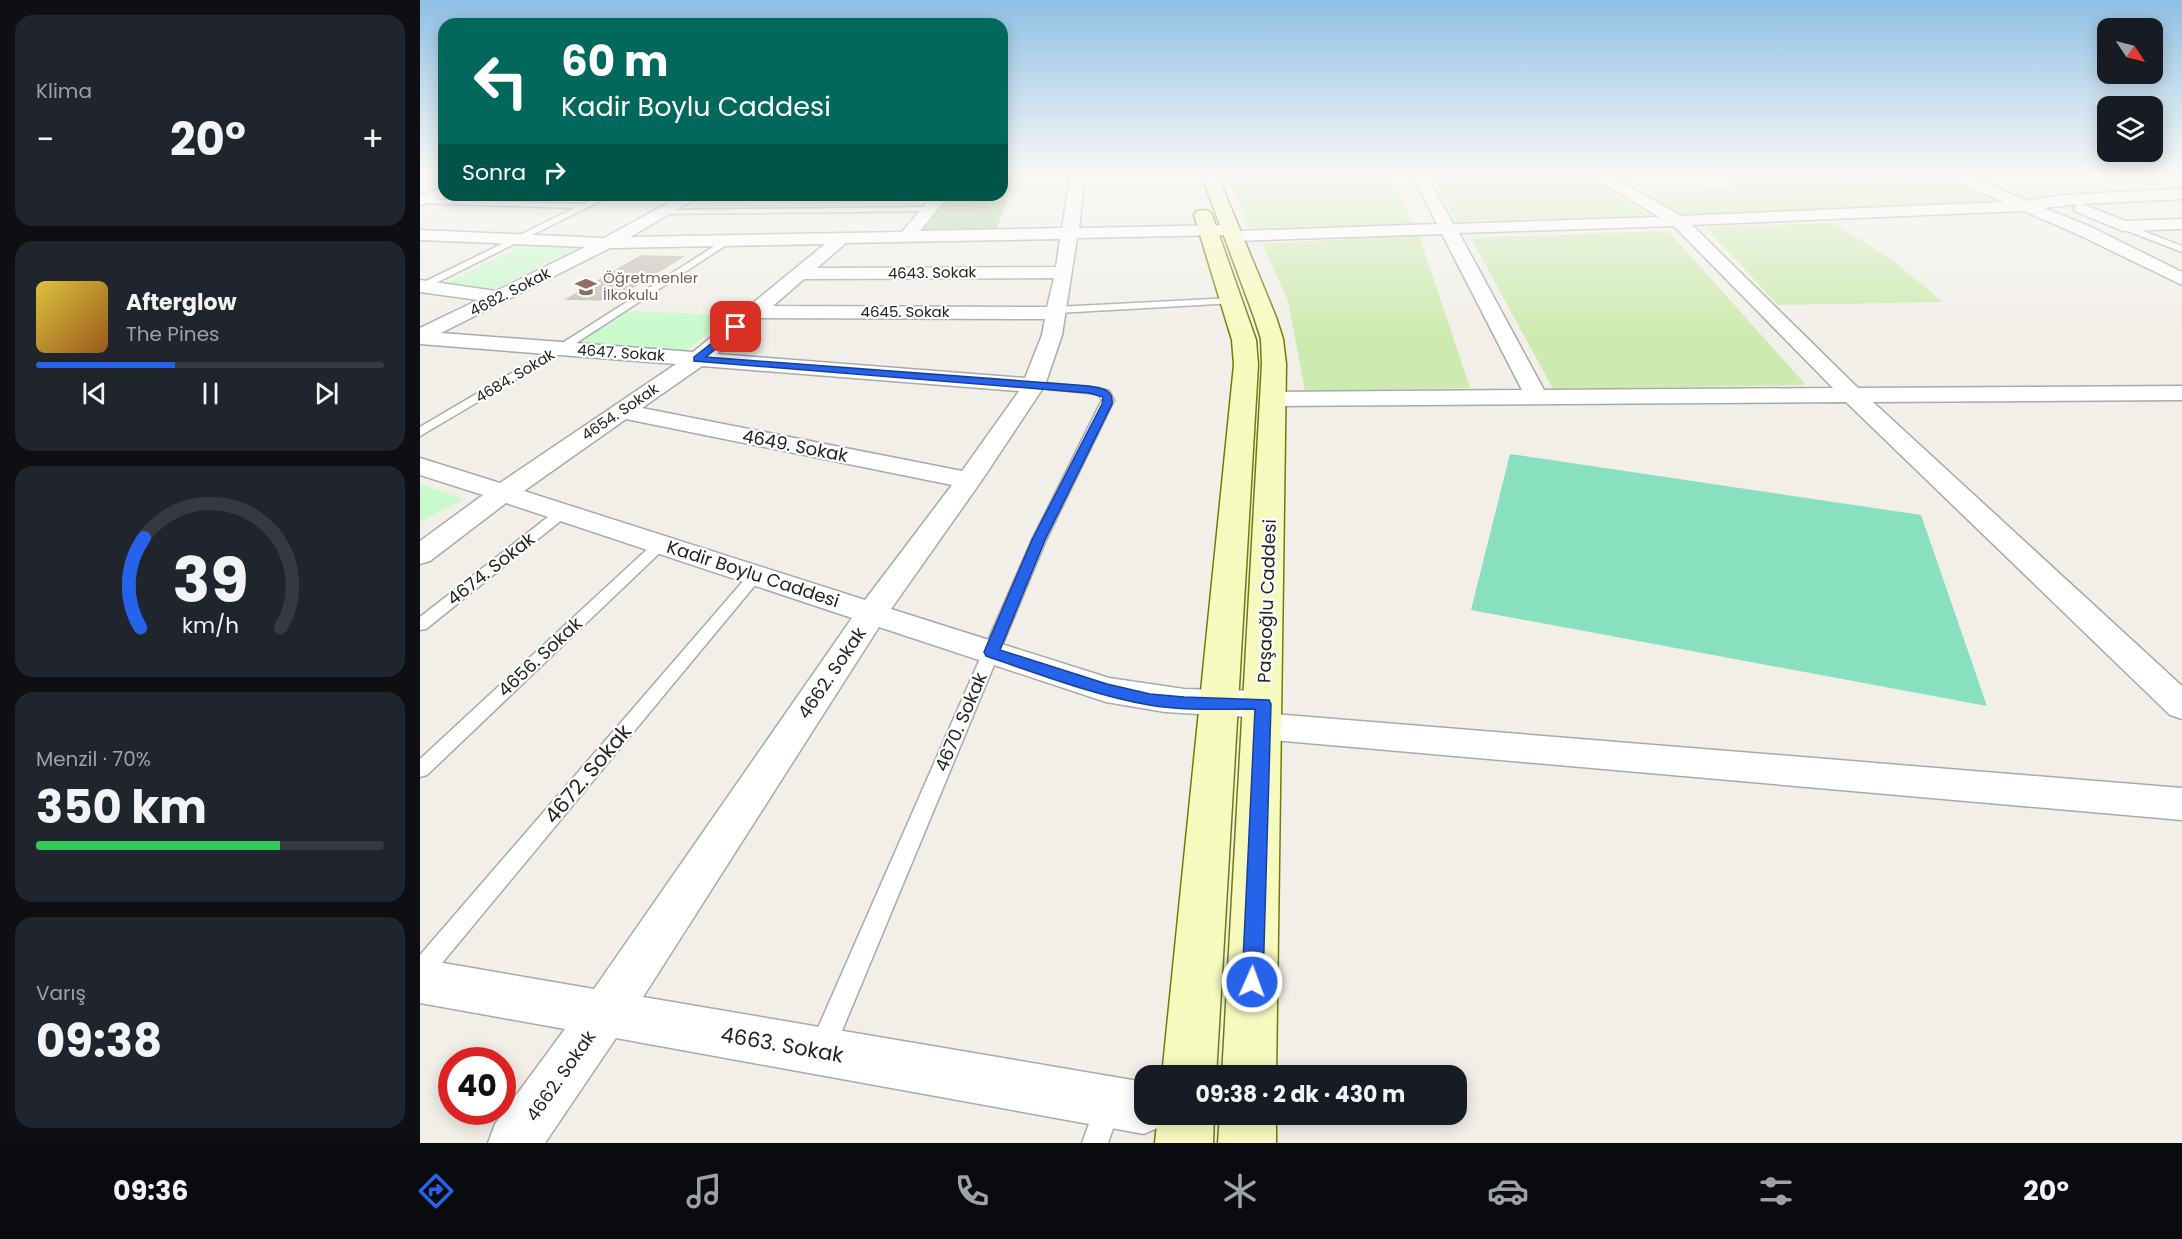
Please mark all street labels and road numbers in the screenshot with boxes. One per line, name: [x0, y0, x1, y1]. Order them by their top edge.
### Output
street label: 4643. Sokak: [888, 261, 977, 284]
street label: 4682. Sokak: [466, 262, 554, 321]
street label: 4645. Sokak: [861, 301, 950, 322]
street label: 4647. Sokak: [577, 339, 666, 366]
street label: 4684. Sokak: [471, 344, 559, 407]
street label: 4654. Sokak: [577, 378, 663, 445]
street label: 4649. Sokak: [740, 423, 851, 468]
street label: Paşaoğlu Caddesi: [1251, 519, 1282, 683]
street label: 4674. Sokak: [442, 526, 540, 611]
street label: Kadir Boylu Caddesi: [664, 534, 843, 613]
street label: 4656. Sokak: [492, 611, 588, 702]
street label: 4662. Sokak: [792, 621, 872, 724]
street label: 4670. Sokak: [928, 668, 993, 775]
street label: 4672. Sokak: [537, 718, 638, 830]
street label: 4663. Sokak: [719, 1019, 846, 1070]
street label: 4662. Sokak: [520, 1025, 602, 1126]

